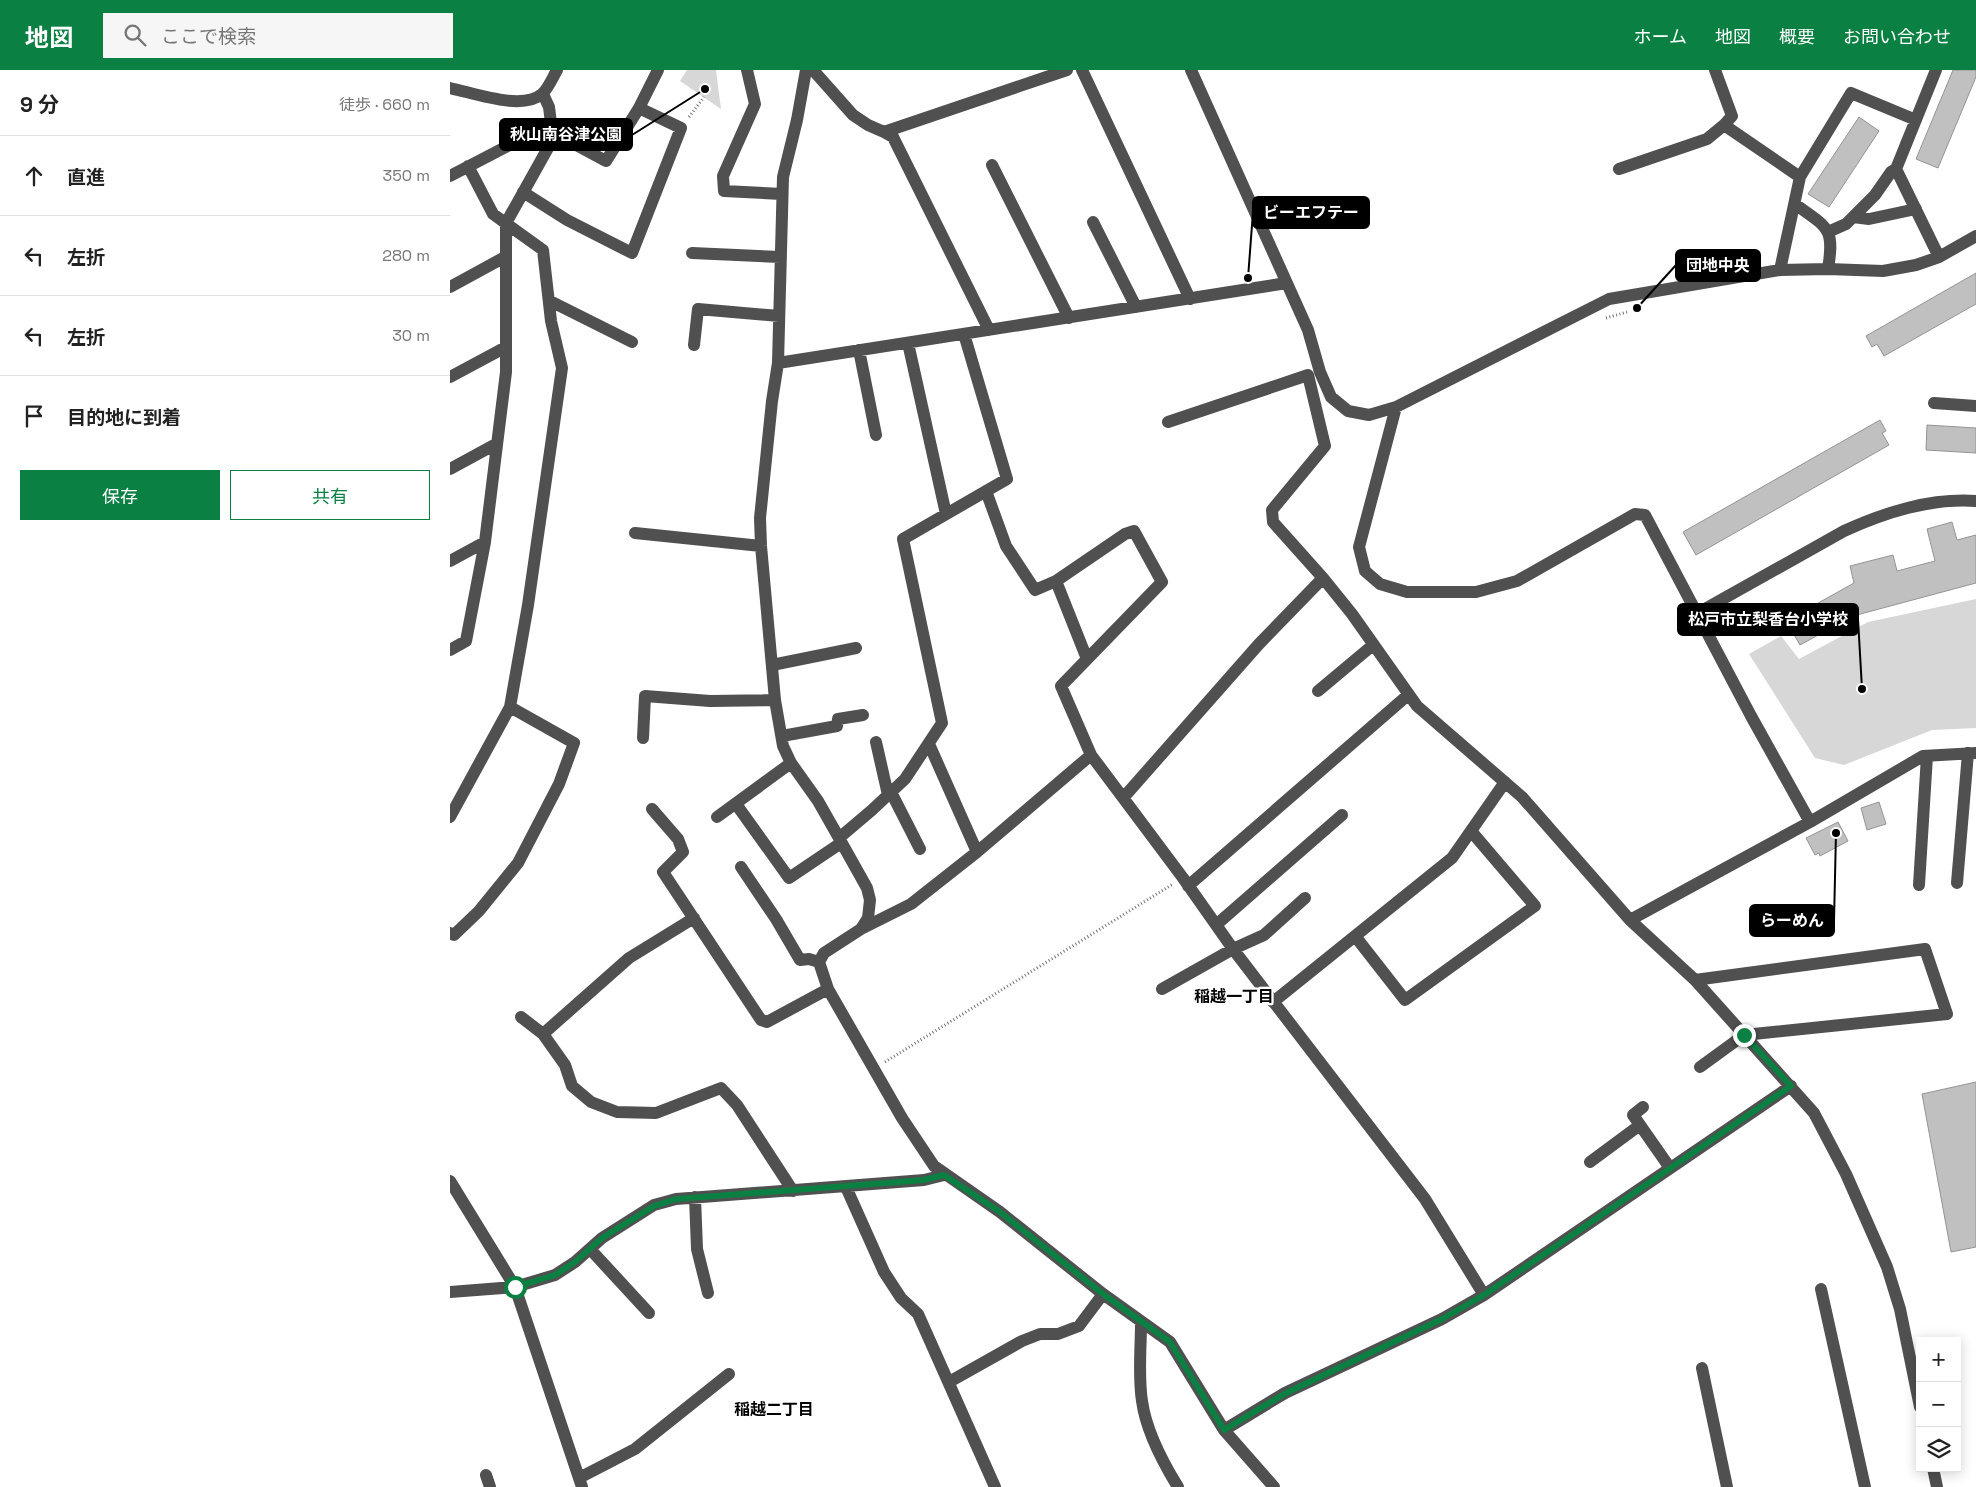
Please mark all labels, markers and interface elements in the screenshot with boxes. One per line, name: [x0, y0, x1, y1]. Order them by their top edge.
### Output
search box: [103, 13, 453, 58]
icon: search: [121, 21, 149, 49]
text: 地図: [25, 22, 73, 53]
text: ここで検索: [161, 24, 256, 49]
text: ホーム: [1634, 25, 1687, 48]
text: 地図: [1715, 25, 1751, 48]
text: 概要: [1779, 25, 1815, 48]
text: お問い合わせ: [1843, 25, 1951, 48]
text: 9 分: [20, 91, 59, 118]
text: 徒歩 · 660 m: [339, 94, 430, 115]
callout: 秋山南谷津公園: [500, 119, 632, 150]
text: 秋山南谷津公園: [510, 124, 622, 145]
icon: ahead: [20, 162, 48, 190]
text: 直進: [67, 165, 105, 190]
text: 350 m: [383, 165, 430, 186]
callout: ビーエフテー: [1253, 197, 1369, 228]
text: ビーエフテー: [1263, 202, 1359, 223]
icon: left: [20, 242, 48, 270]
text: 左折: [67, 245, 105, 270]
text: 280 m: [382, 245, 430, 266]
callout: 団地中央: [1676, 250, 1760, 281]
text: 団地中央: [1686, 255, 1750, 276]
icon: left: [20, 322, 48, 350]
text: 左折: [67, 325, 105, 350]
text: 30 m: [392, 325, 430, 346]
icon: arrive: [20, 402, 48, 430]
text: 目的地に到着: [67, 405, 181, 430]
button: 保存: [20, 470, 220, 520]
button: 共有: [230, 470, 430, 520]
callout: 松戸市立梨香台小学校: [1678, 604, 1858, 635]
text: 松戸市立梨香台小学校: [1688, 609, 1848, 630]
callout: らーめん: [1750, 905, 1834, 936]
text: らーめん: [1760, 910, 1824, 931]
district label: 稲越一丁目: [1194, 986, 1274, 1007]
route end: [1733, 1024, 1756, 1047]
route start: [504, 1276, 527, 1299]
map controls: [1916, 1337, 1961, 1472]
button: +: [1916, 1337, 1961, 1382]
button: −: [1916, 1382, 1961, 1427]
district label: 稲越二丁目: [734, 1399, 814, 1420]
button: layers: [1916, 1427, 1961, 1472]

